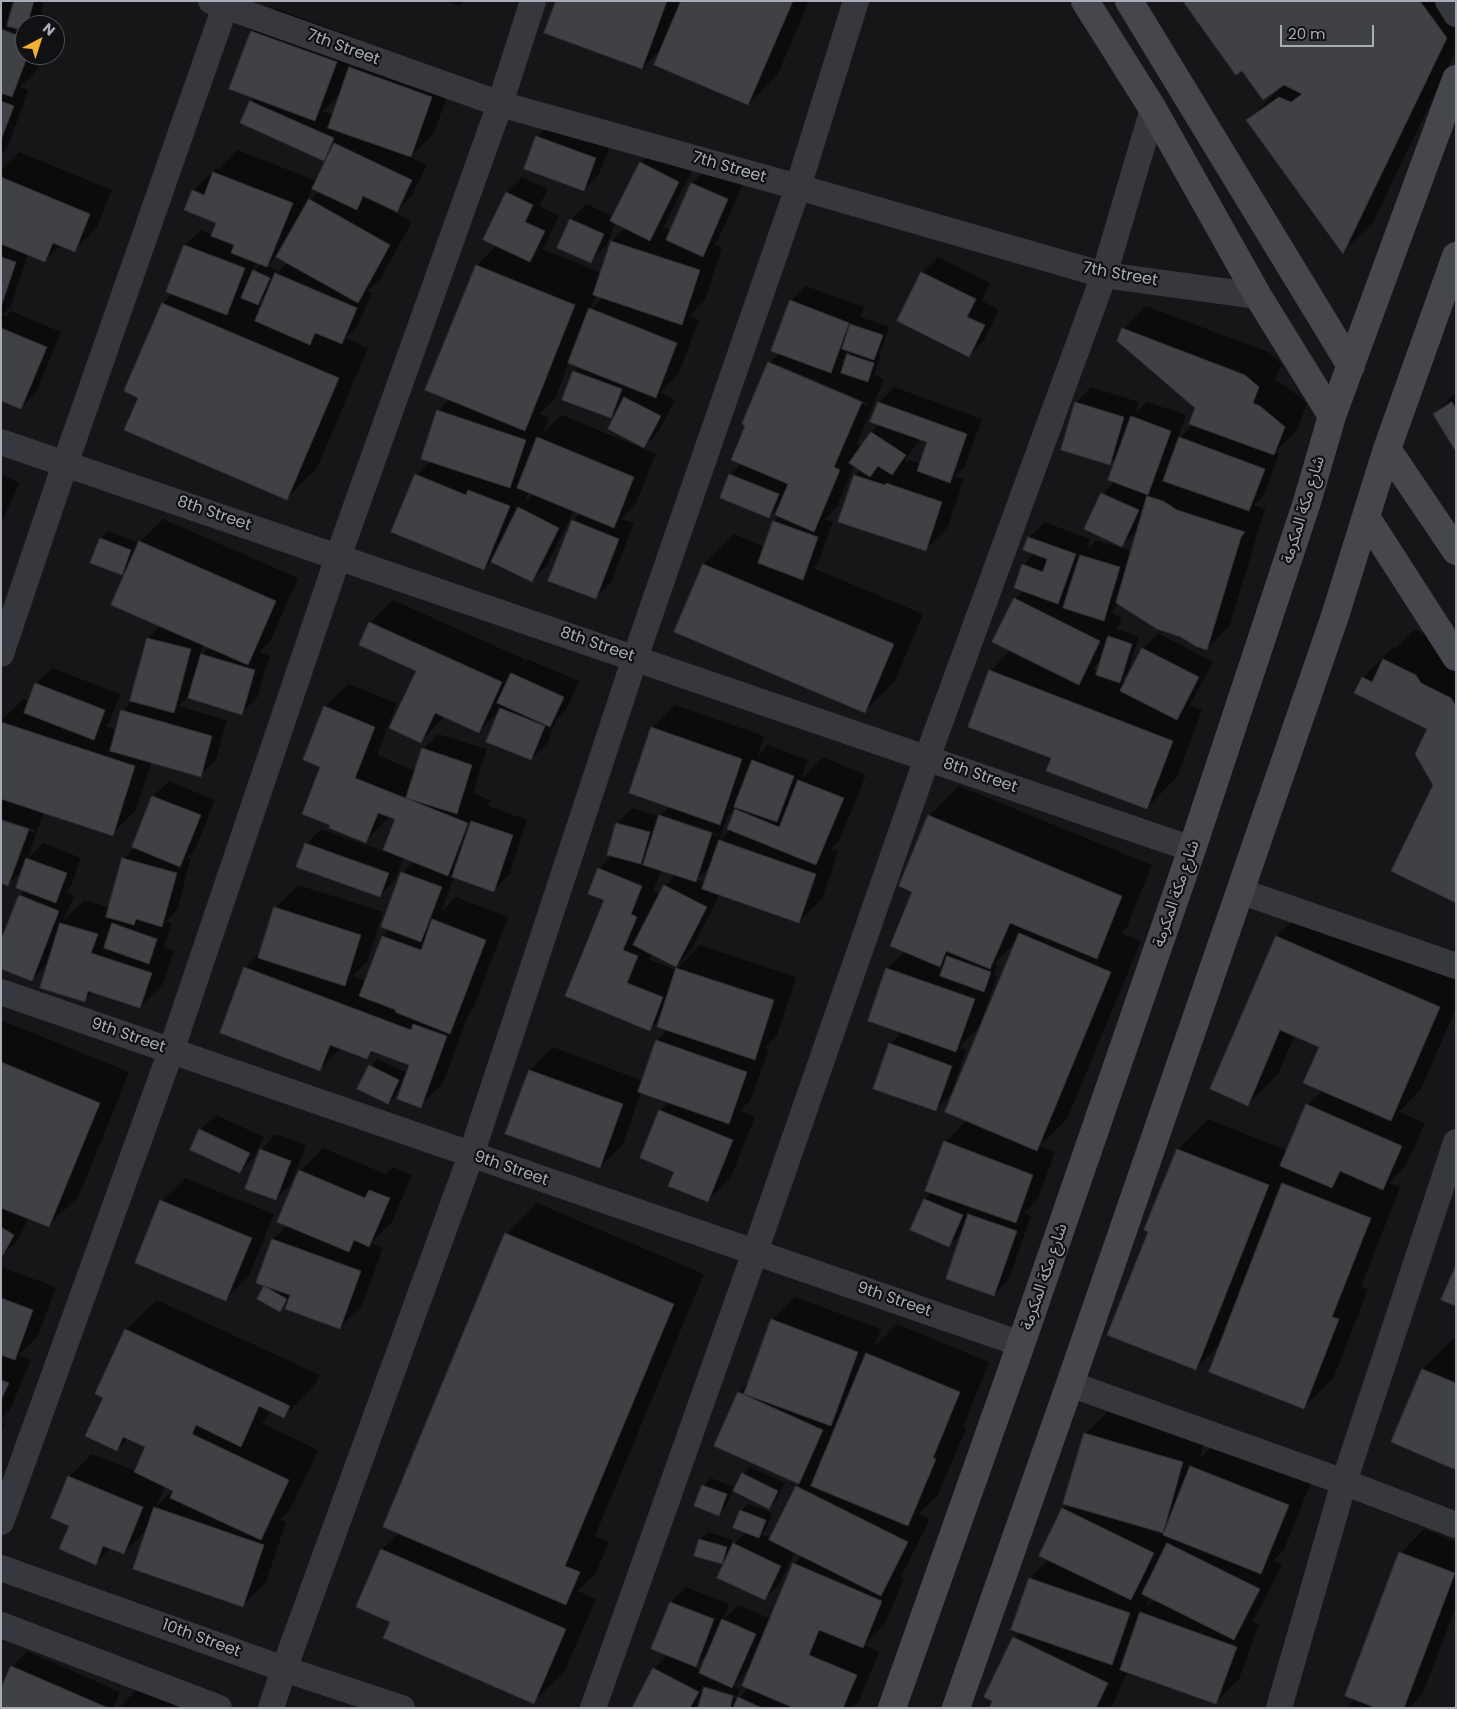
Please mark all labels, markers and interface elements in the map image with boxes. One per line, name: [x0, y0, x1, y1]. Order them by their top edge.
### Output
north arrow: [15, 15, 65, 65]
scale bar: [1282, 15, 1376, 47]
text: N: [39, 18, 59, 40]
text: 20 m: [1288, 23, 1326, 44]
street label: 7th Street: [304, 26, 382, 70]
street label: 7th Street: [690, 148, 768, 188]
street label: 7th Street: [1081, 259, 1159, 291]
street label: شارع مكة المكرمة: [1279, 454, 1329, 566]
street label: 8th Street: [174, 492, 254, 536]
street label: 8th Street: [557, 623, 637, 667]
street label: 8th Street: [940, 754, 1020, 798]
street label: شارع مكة المكرمة: [1150, 838, 1204, 950]
street label: 9th Street: [88, 1014, 168, 1058]
street label: 9th Street: [471, 1147, 551, 1191]
street label: شارع مكة المكرمة: [1018, 1221, 1072, 1333]
street label: 9th Street: [854, 1278, 934, 1322]
street label: 10th Street: [159, 1616, 243, 1662]

